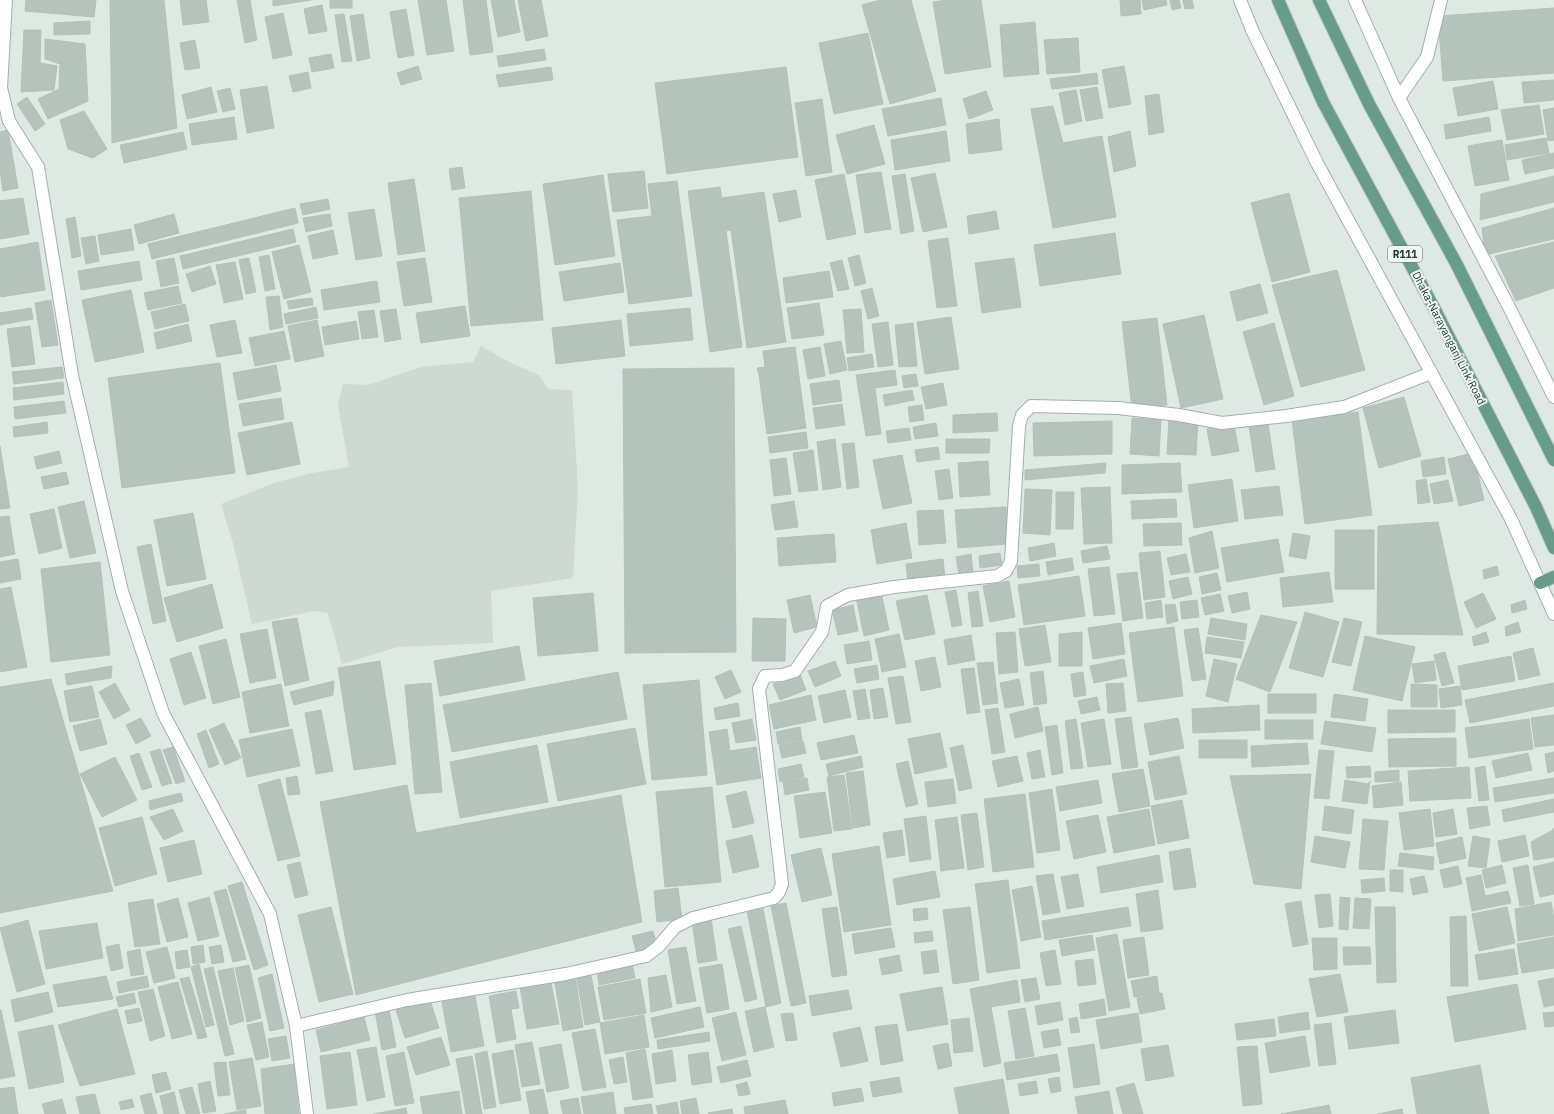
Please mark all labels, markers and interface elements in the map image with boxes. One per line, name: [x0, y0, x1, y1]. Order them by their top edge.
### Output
road number: R111: [1388, 246, 1422, 262]
street label: Dhaka-Narayanganj Link Road: [1409, 269, 1489, 407]

